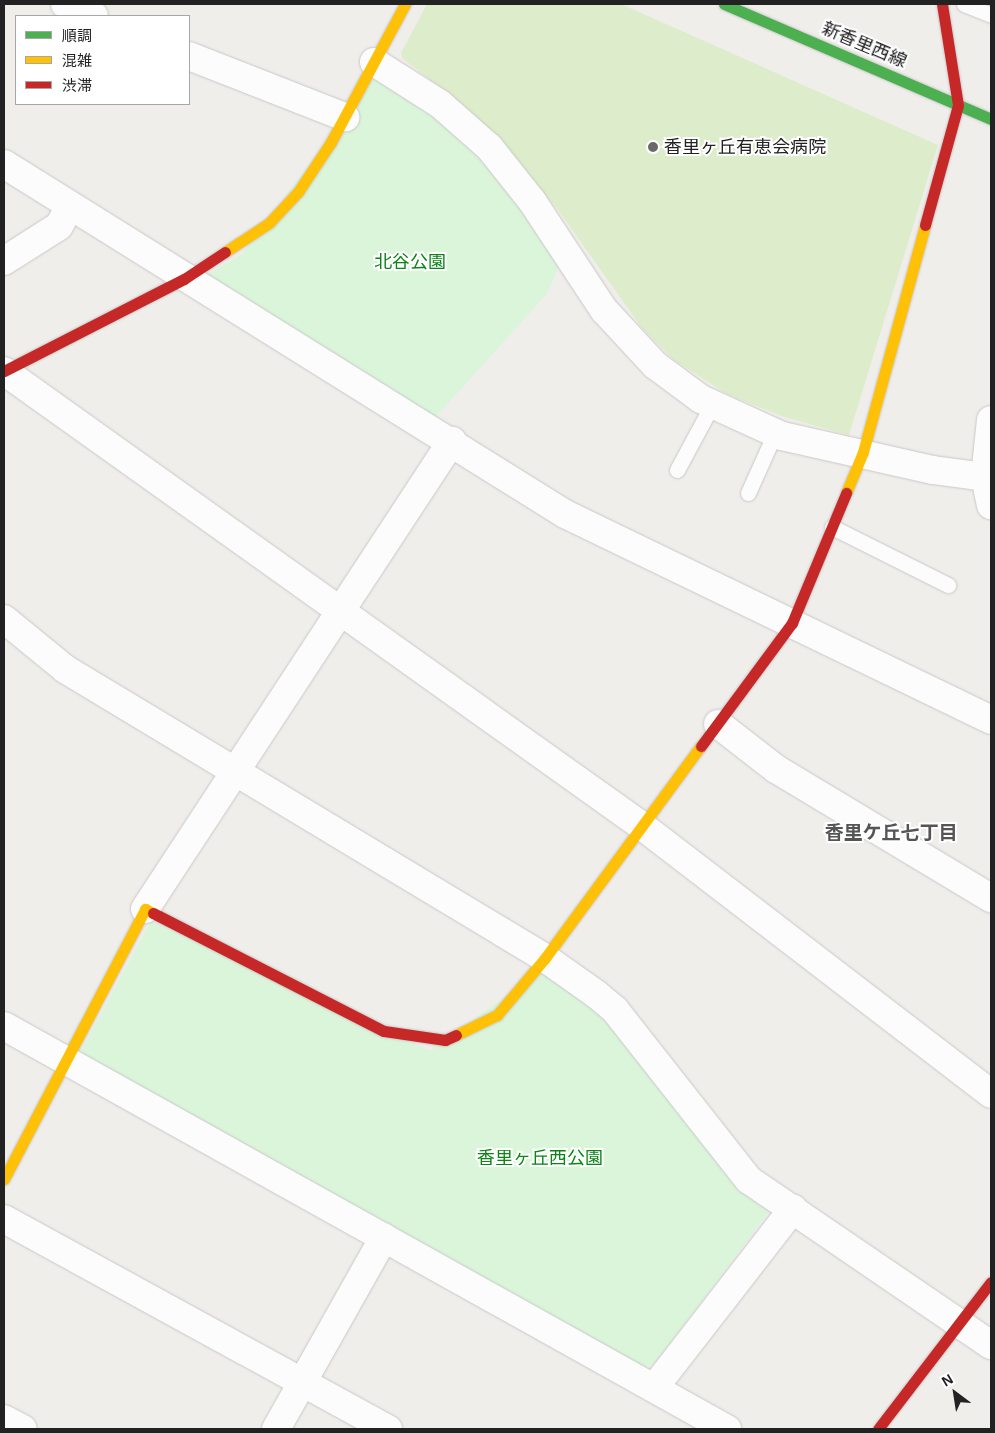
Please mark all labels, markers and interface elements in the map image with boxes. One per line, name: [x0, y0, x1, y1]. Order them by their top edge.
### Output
legend: [15, 15, 190, 105]
street label: 新香里西線: [818, 17, 910, 73]
text: 順調: [62, 27, 92, 44]
text: 混雑: [62, 52, 92, 69]
text: 渋滞: [62, 77, 92, 94]
place label: 香里ヶ丘有恵会病院: [664, 136, 826, 158]
marker: 香里ヶ丘有恵会病院: [646, 140, 660, 154]
park label: 北谷公園: [374, 251, 446, 273]
district label: 香里ケ丘七丁目: [825, 822, 957, 844]
park label: 香里ヶ丘西公園: [477, 1147, 603, 1169]
north arrow: [930, 1368, 980, 1418]
text: N: [939, 1371, 956, 1390]

